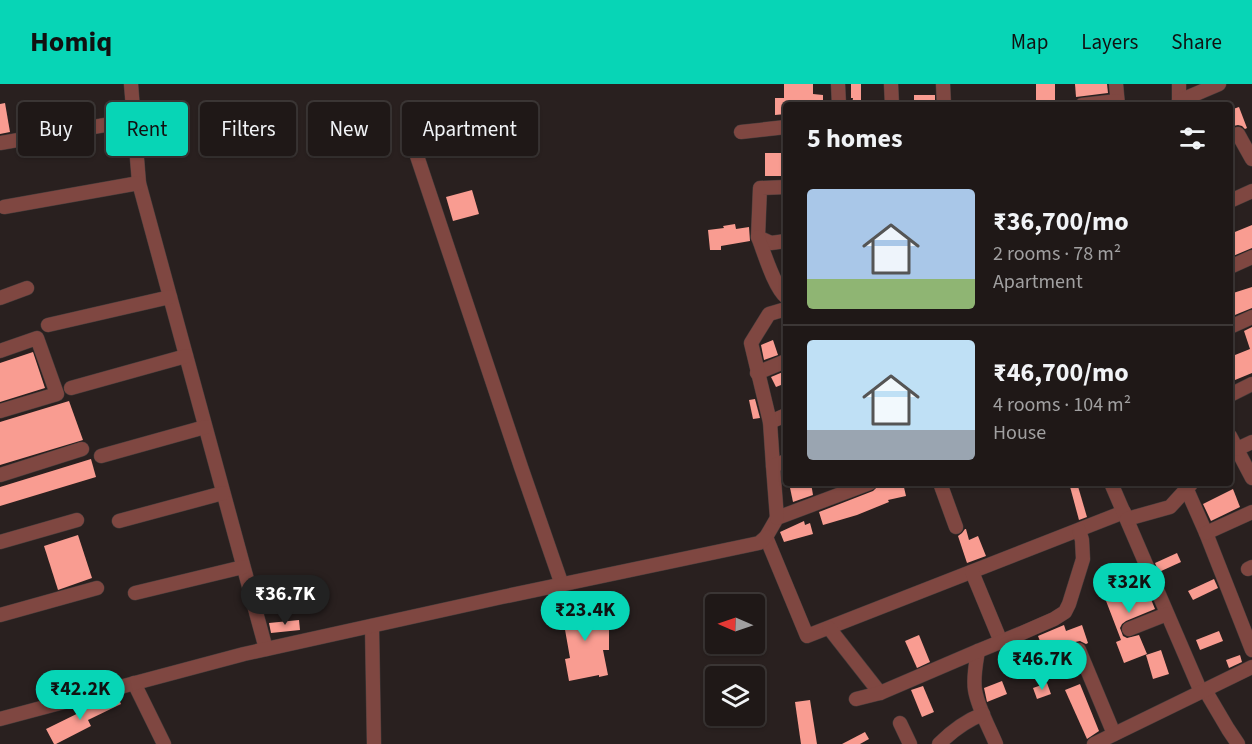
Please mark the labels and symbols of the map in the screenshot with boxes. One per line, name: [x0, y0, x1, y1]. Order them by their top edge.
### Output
pin: ₹32K: [1093, 563, 1165, 614]
pin: ₹36.7K: [236, 575, 334, 626]
pin: ₹23.4K: [536, 591, 634, 642]
north arrow: [705, 594, 765, 654]
pin: ₹46.7K: [993, 640, 1091, 691]
pin: ₹42.2K: [31, 670, 129, 721]

